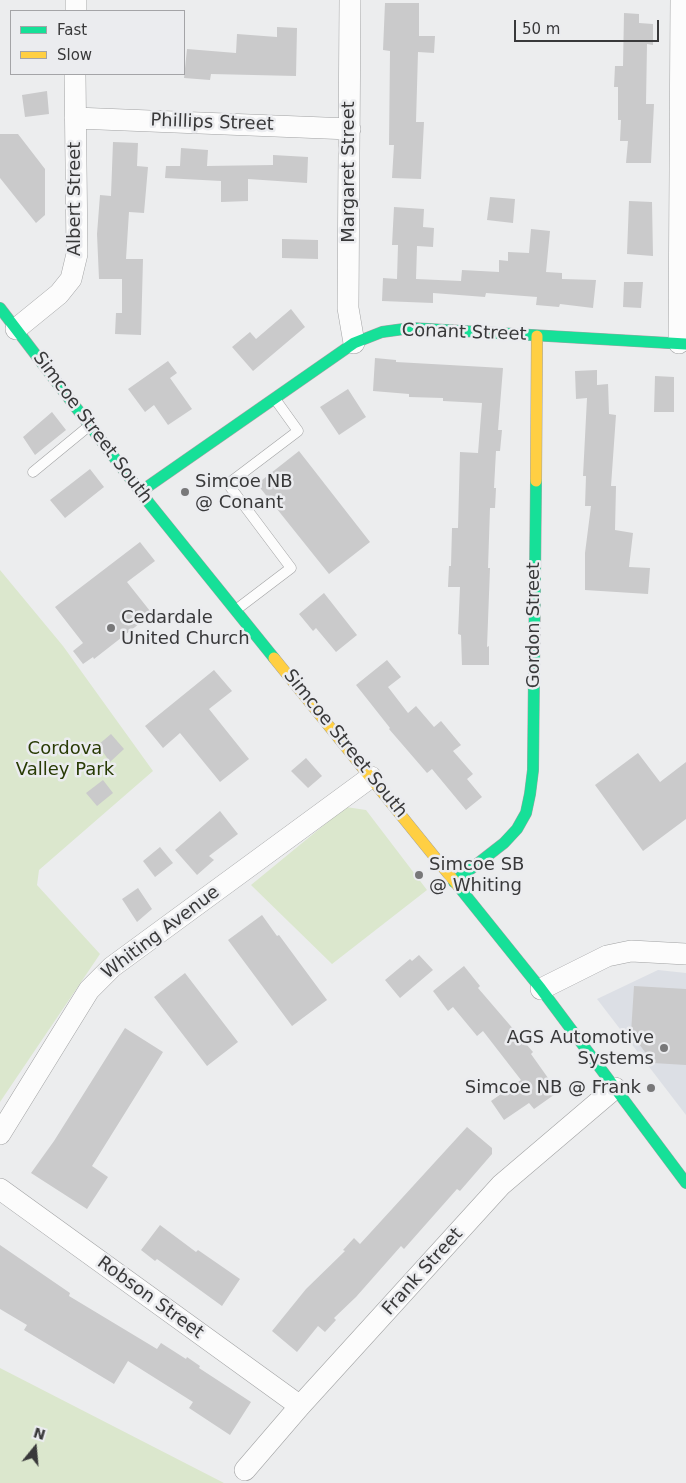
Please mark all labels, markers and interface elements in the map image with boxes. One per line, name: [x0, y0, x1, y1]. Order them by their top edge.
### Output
legend: [10, 10, 185, 75]
scale bar: [516, 10, 661, 42]
text: 50 m: [522, 20, 560, 38]
text: Fast: [57, 21, 87, 39]
text: Slow: [57, 46, 92, 64]
street label: Margaret Street: [338, 101, 360, 243]
street label: Phillips Street: [150, 110, 274, 136]
street label: Albert Street: [64, 142, 86, 256]
street label: Conant Street: [401, 320, 527, 346]
street label: Simcoe Street South: [28, 348, 156, 508]
place label: Simcoe NB @ Conant: [195, 471, 292, 514]
marker: Simcoe NB @ Conant: [179, 486, 191, 498]
street label: Gordon Street: [523, 562, 545, 688]
place label: Cedardale United Church: [121, 607, 250, 650]
marker: Cedardale United Church: [105, 622, 117, 634]
street label: Simcoe Street South: [279, 666, 411, 822]
park label: Cordova Valley Park: [16, 738, 114, 781]
place label: Simcoe SB @ Whiting: [429, 854, 524, 896]
marker: Simcoe SB @ Whiting: [413, 869, 425, 881]
street label: Whiting Avenue: [98, 882, 224, 984]
place label: AGS Automotive Systems: [507, 1027, 654, 1070]
marker: AGS Automotive Systems: [658, 1042, 670, 1054]
place label: Simcoe NB @ Frank: [465, 1077, 641, 1099]
marker: Simcoe NB @ Frank: [645, 1082, 657, 1094]
street label: Frank Street: [378, 1224, 468, 1320]
street label: Robson Street: [93, 1252, 207, 1344]
north arrow: [10, 1423, 60, 1473]
text: N: [31, 1424, 47, 1443]

